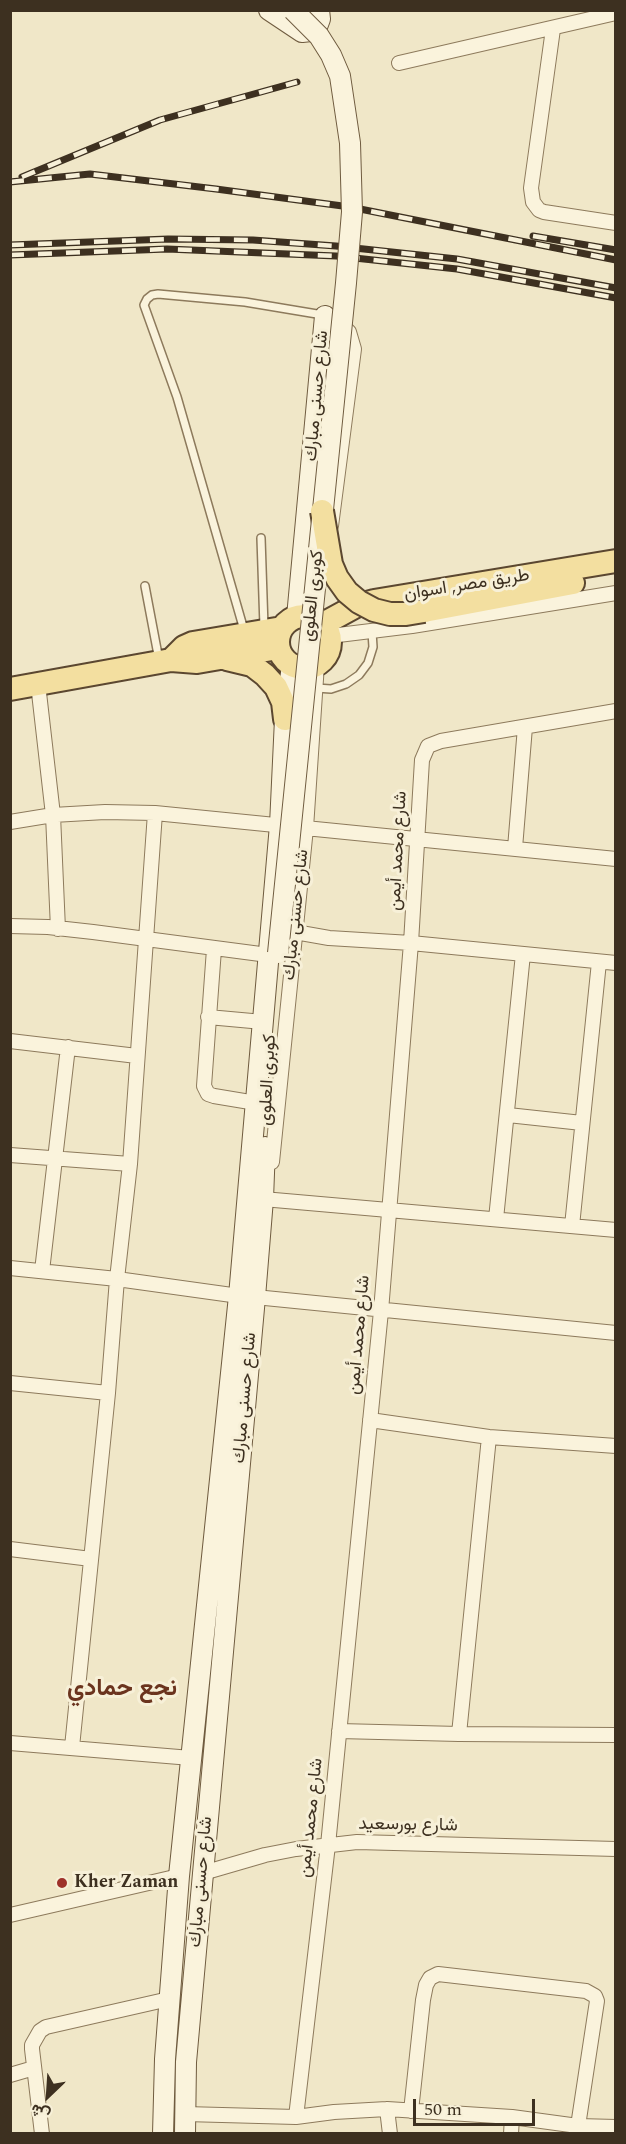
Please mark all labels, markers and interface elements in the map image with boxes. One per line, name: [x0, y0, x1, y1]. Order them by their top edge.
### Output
street label: شارع حسنى مبارك: [302, 330, 334, 462]
street label: كوبرى العلوى: [298, 549, 330, 643]
street label: طريق مصر, اسوان: [403, 565, 531, 607]
street label: شارع محمد أيمن: [385, 790, 413, 912]
street label: شارع حسنى مبارك: [279, 848, 315, 982]
street label: كوبرى العلوى: [256, 1034, 282, 1126]
street label: شارع محمد أيمن: [344, 1274, 376, 1396]
street label: شارع حسنى مبارك: [230, 1332, 262, 1464]
district label: نجع حمادي: [67, 1676, 177, 1704]
street label: شارع محمد أيمن: [295, 1757, 329, 1879]
street label: شارع بورسعيد: [358, 1814, 458, 1838]
street label: شارع حسنى مبارك: [186, 1816, 218, 1948]
place label: Kher Zaman: [74, 1872, 178, 1894]
marker: Kher Zaman: [55, 1876, 69, 1890]
north arrow: [18, 2066, 78, 2126]
scale bar: [416, 2087, 538, 2125]
text: 50 m: [424, 2096, 462, 2123]
text: ش: [27, 2097, 54, 2127]

